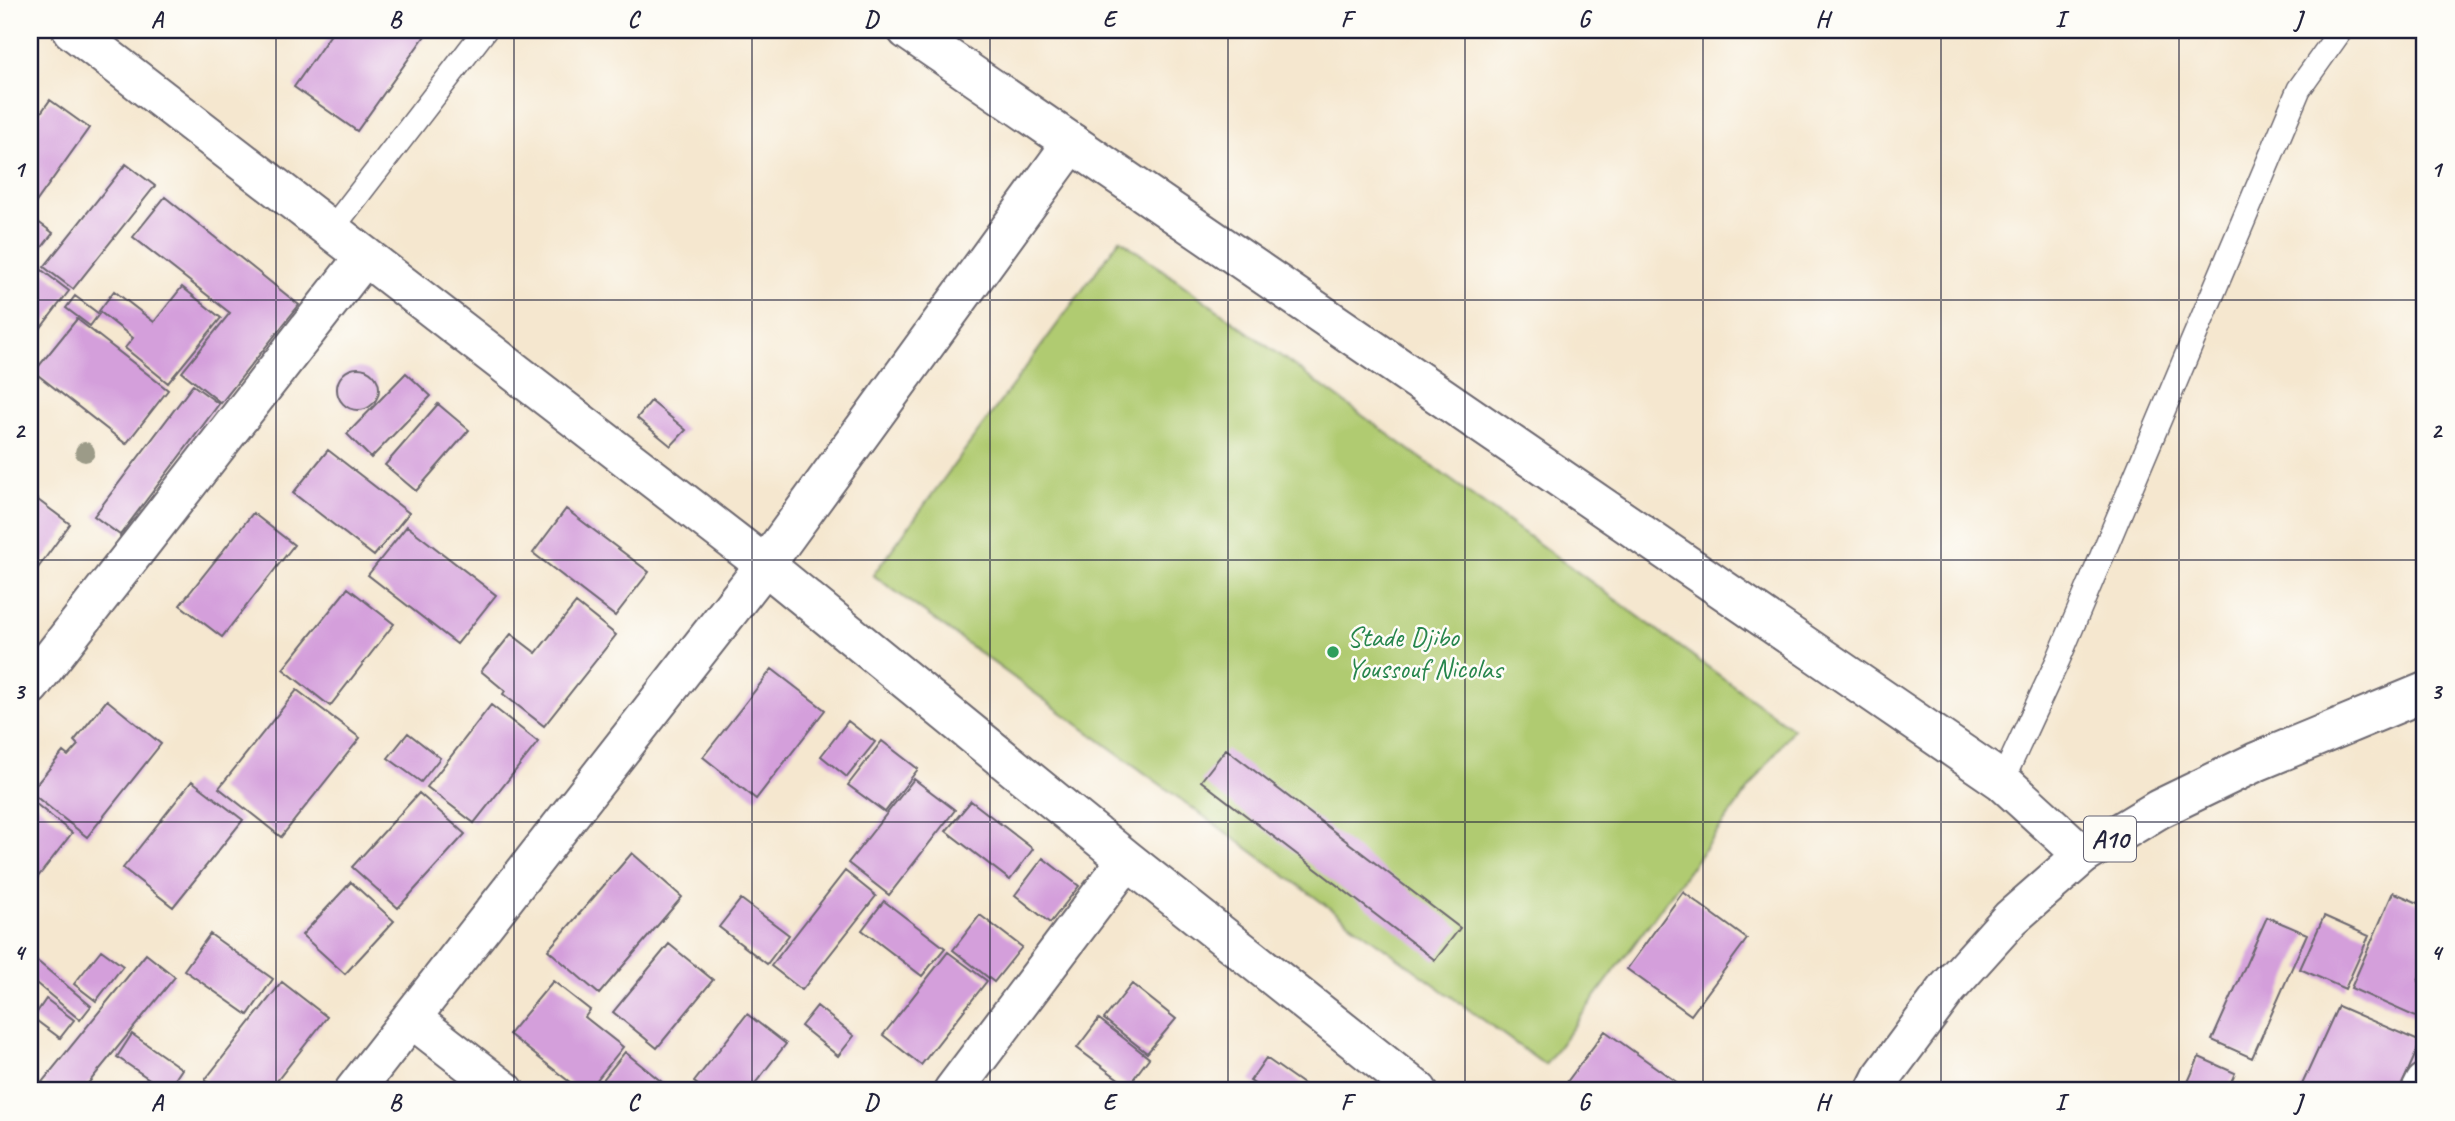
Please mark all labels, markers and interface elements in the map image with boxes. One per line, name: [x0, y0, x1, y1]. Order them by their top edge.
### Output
text: A: [151, 5, 165, 34]
text: B: [389, 5, 403, 34]
text: C: [628, 5, 642, 34]
text: D: [864, 5, 880, 34]
text: E: [1103, 5, 1119, 34]
text: F: [1341, 5, 1357, 34]
text: G: [1578, 5, 1593, 34]
text: H: [1815, 5, 1833, 34]
text: I: [2055, 5, 2070, 34]
text: J: [2292, 5, 2305, 34]
text: 1: [14, 155, 27, 184]
text: 1: [2431, 155, 2444, 184]
text: 2: [14, 416, 27, 445]
text: 2: [2431, 416, 2444, 445]
place label: Stade Djibo Youssouf Nicolas: [1347, 619, 1505, 686]
marker: Stade Djibo Youssouf Nicolas: [1325, 644, 1341, 660]
text: 3: [14, 677, 27, 706]
text: 3: [2431, 677, 2444, 706]
road number: A10: [2084, 817, 2136, 862]
text: 4: [14, 938, 27, 967]
text: 4: [2431, 938, 2444, 967]
text: A: [151, 1088, 165, 1117]
text: B: [389, 1088, 403, 1117]
text: C: [628, 1088, 642, 1117]
text: D: [864, 1088, 880, 1117]
text: E: [1103, 1088, 1119, 1117]
text: F: [1341, 1088, 1357, 1117]
text: G: [1578, 1088, 1593, 1117]
text: H: [1815, 1088, 1833, 1117]
text: I: [2055, 1088, 2070, 1117]
text: J: [2292, 1088, 2305, 1117]

